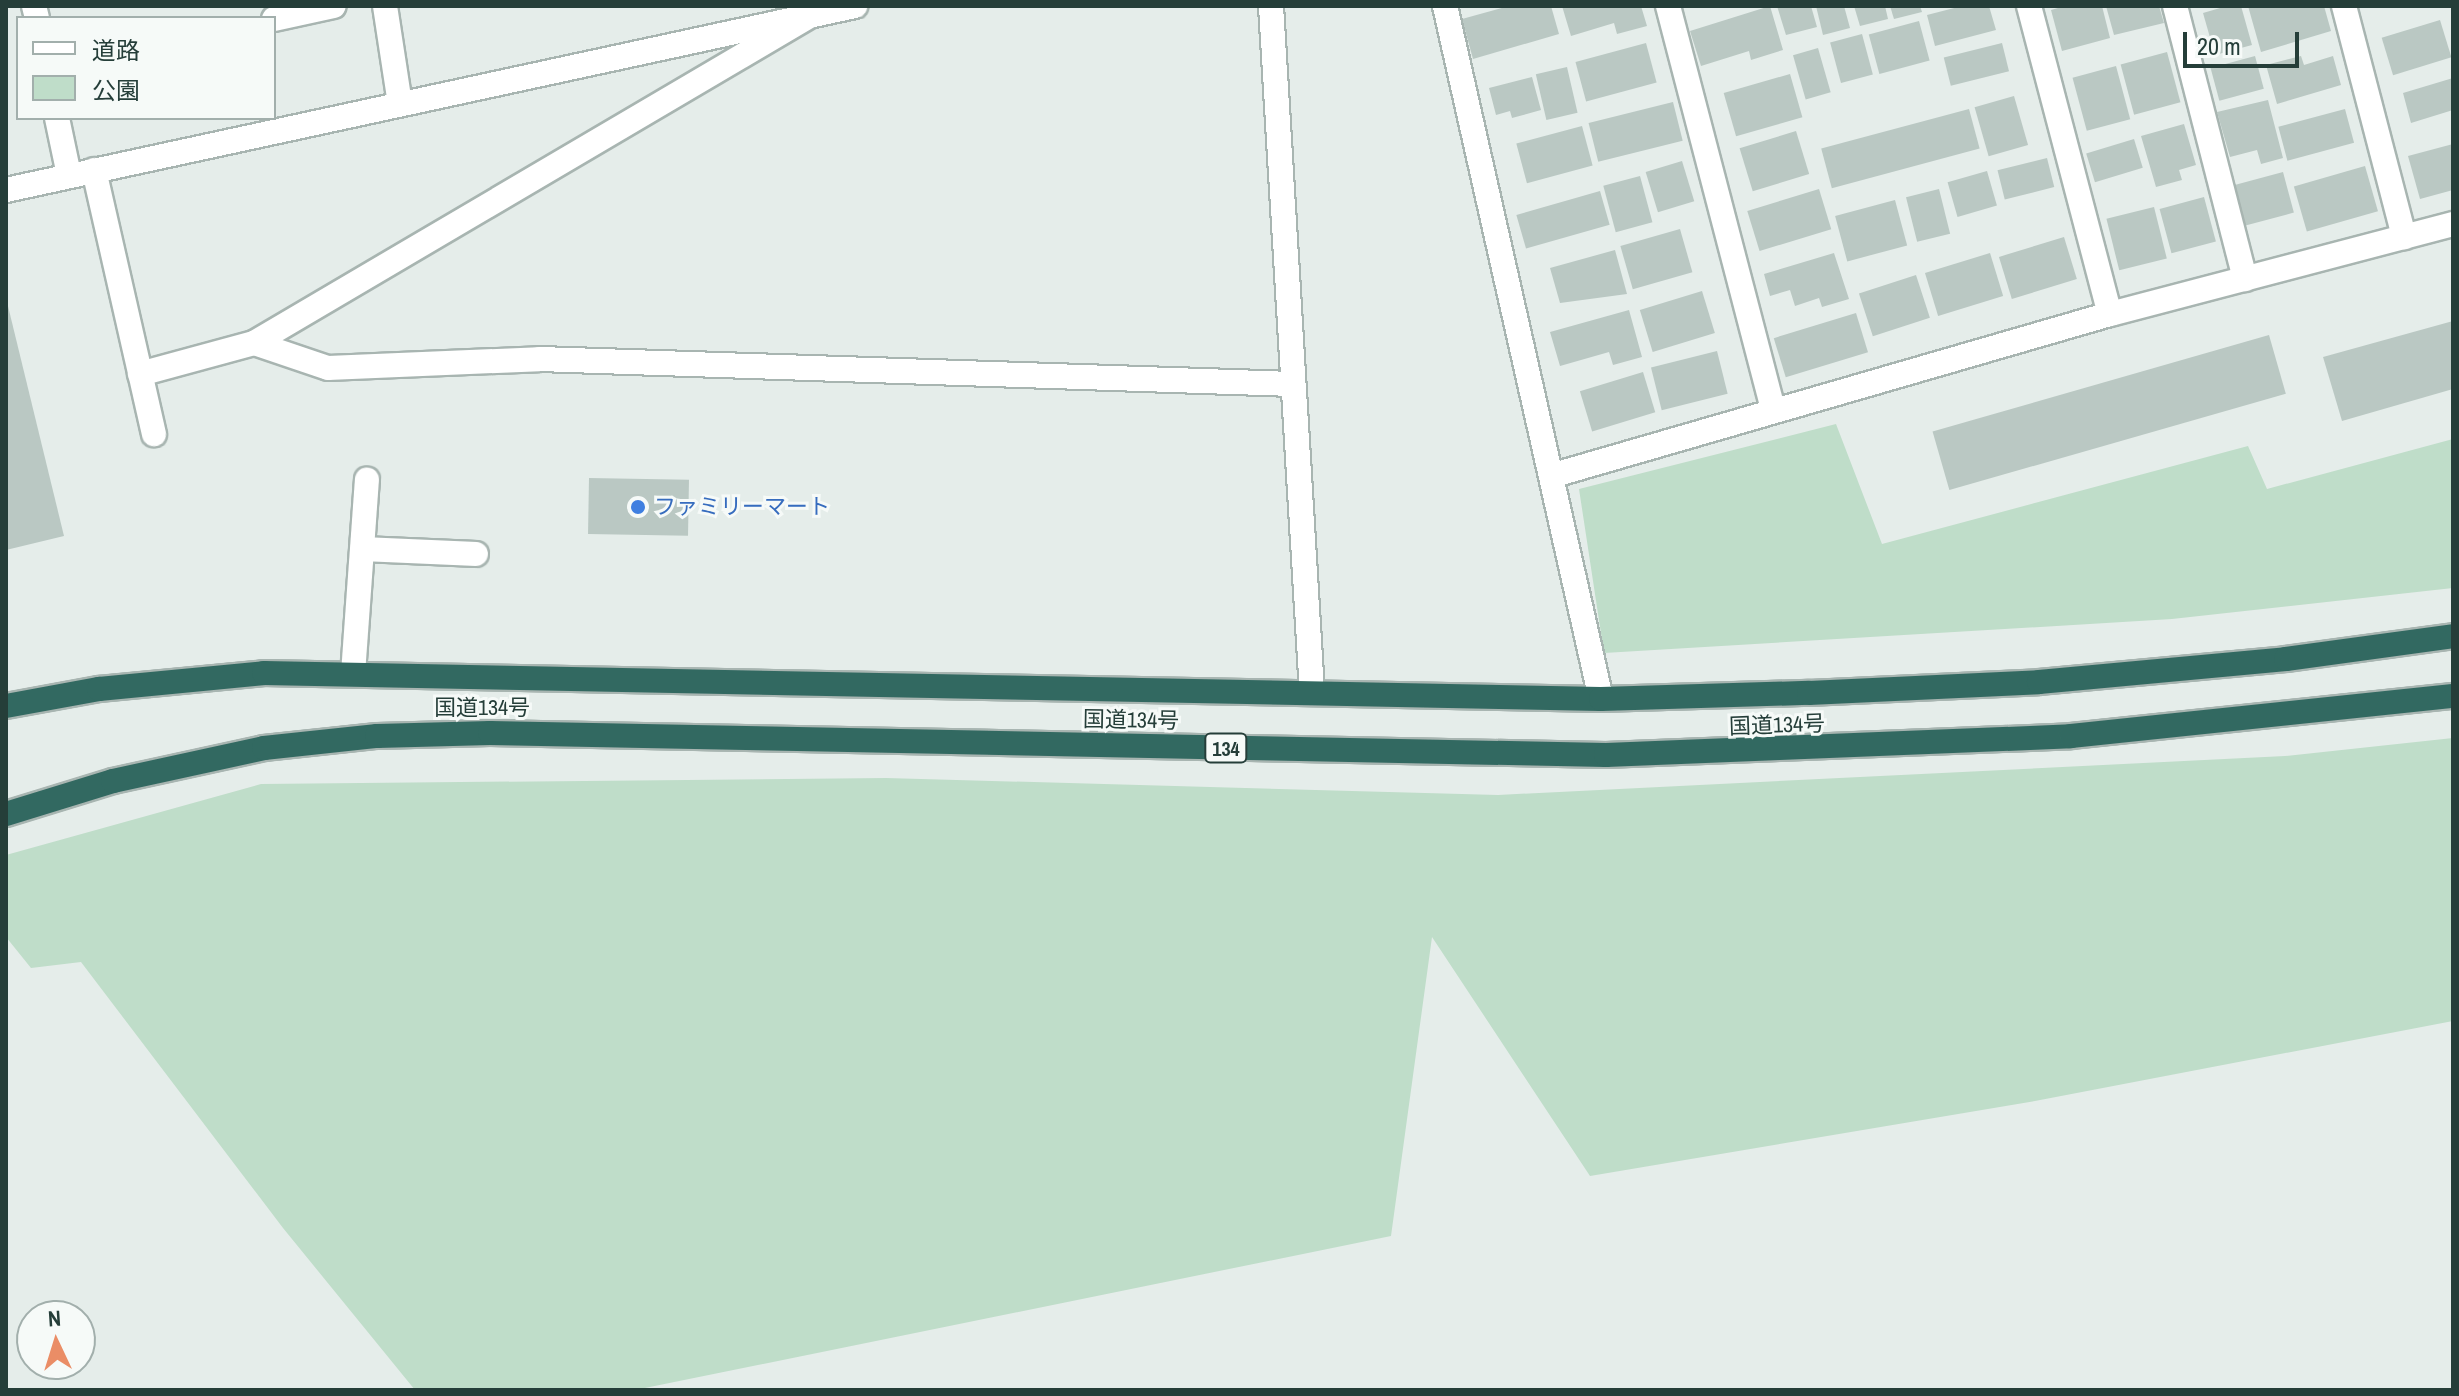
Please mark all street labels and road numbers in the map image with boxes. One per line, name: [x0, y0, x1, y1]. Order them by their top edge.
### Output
street label: 国道134号: [434, 695, 530, 721]
street label: 国道134号: [1083, 706, 1179, 734]
street label: 国道134号: [1729, 710, 1825, 740]
road number: 134: [1204, 732, 1248, 764]

